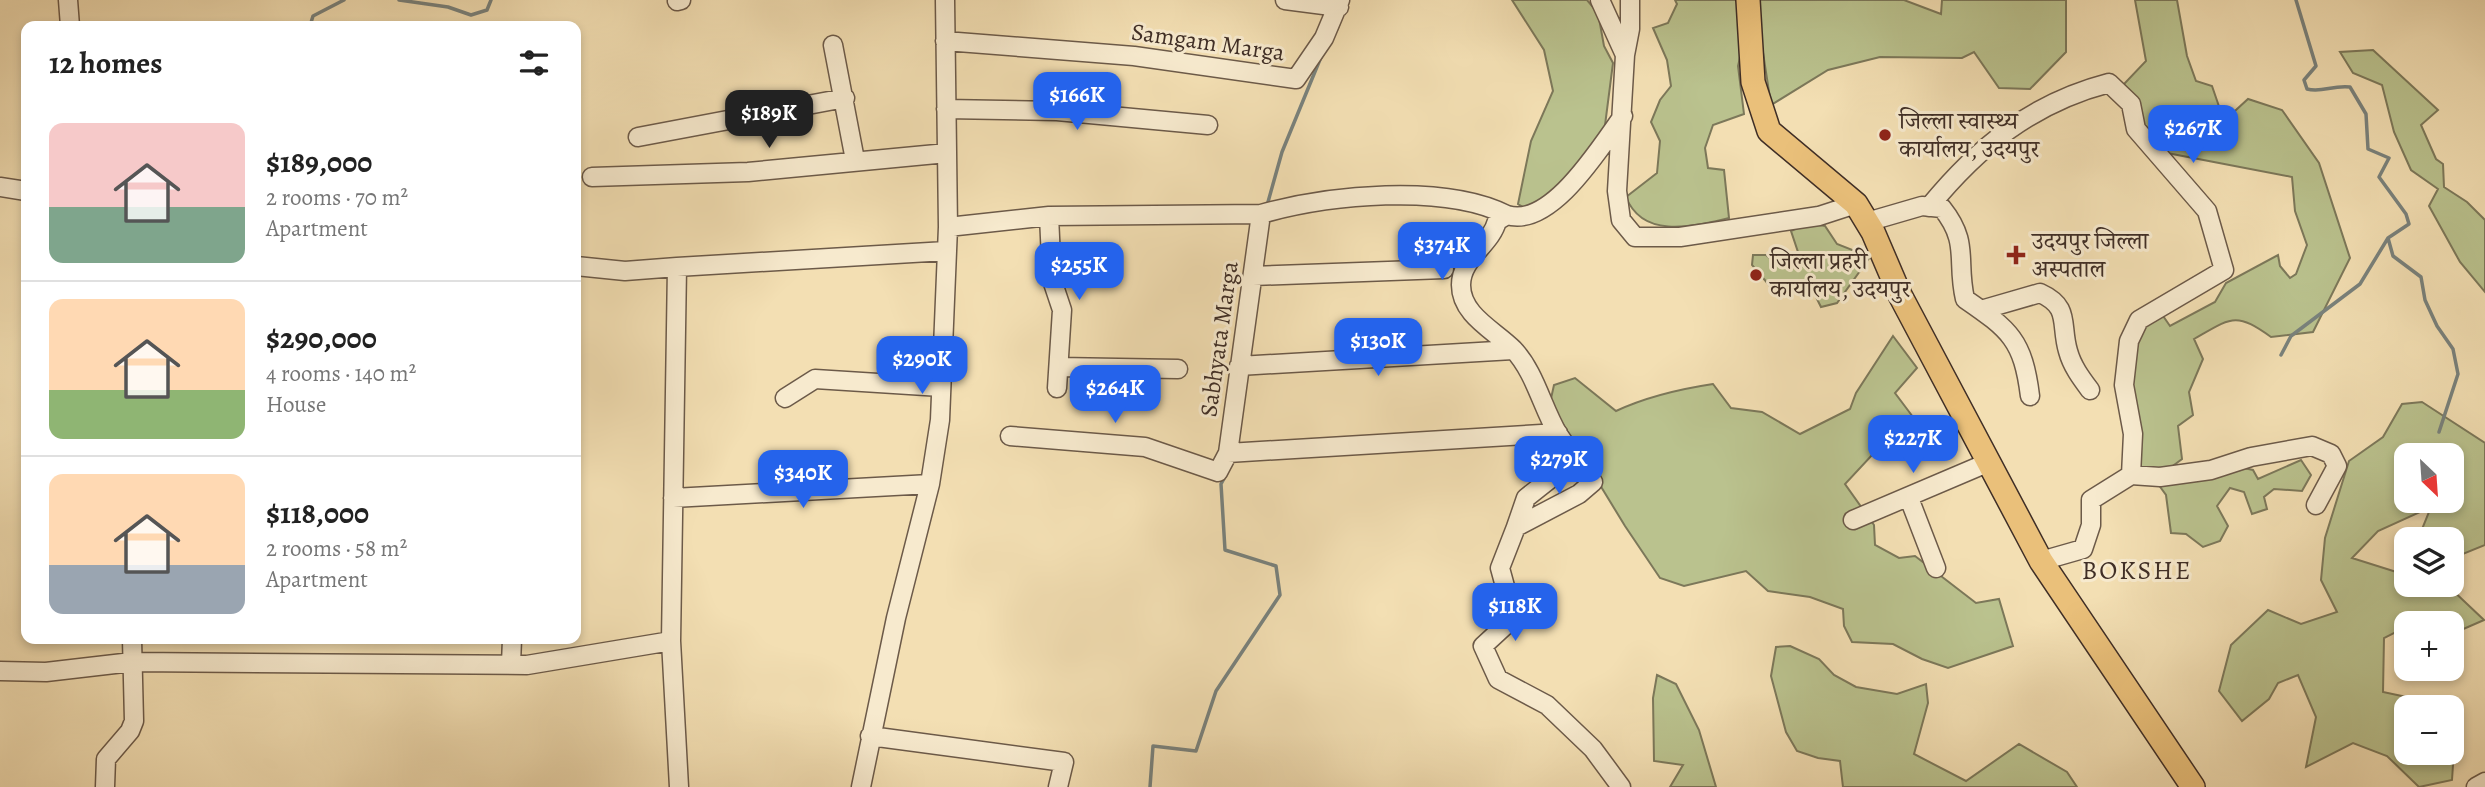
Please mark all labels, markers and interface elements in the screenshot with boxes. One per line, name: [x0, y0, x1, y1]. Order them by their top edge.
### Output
street label: Samgam Marga: [1129, 15, 1287, 69]
text: 12 homes: [49, 43, 162, 83]
icon: filters: [515, 44, 553, 82]
pin: $166K: [1028, 72, 1126, 132]
text: $166K: [1049, 79, 1105, 110]
pin: $189K: [720, 90, 818, 150]
text: $189K: [741, 97, 797, 128]
place label: जिल्ला स्वास्थ्य कार्यालय, उदयपुर: [1898, 105, 2040, 165]
pin: $267K: [2144, 106, 2242, 165]
text: $267K: [2164, 112, 2222, 143]
marker: जिल्ला स्वास्थ्य कार्यालय, उदयपुर: [1877, 127, 1893, 143]
text: $189,000: [266, 142, 372, 182]
icon: home: [105, 151, 189, 235]
text: 2 rooms · 70 m²: [266, 182, 408, 213]
text: Apartment: [266, 213, 368, 244]
pin: $374K: [1393, 222, 1491, 282]
place label: उदयपुर जिल्ला अस्पताल: [2031, 225, 2150, 285]
text: $374K: [1414, 229, 1470, 260]
pin: $255K: [1030, 243, 1128, 302]
place label: जिल्ला प्रहरी कार्यालय, उदयपुर: [1769, 245, 1911, 305]
marker: उदयपुर जिल्ला अस्पताल: [2006, 245, 2026, 265]
text: $255K: [1051, 249, 1107, 280]
street label: Sabhyata Marga: [1192, 258, 1246, 419]
marker: जिल्ला प्रहरी कार्यालय, उदयपुर: [1748, 267, 1764, 283]
text: $290,000: [266, 318, 377, 358]
pin: $130K: [1329, 318, 1427, 378]
text: $130K: [1350, 325, 1406, 356]
icon: home: [105, 327, 189, 411]
pin: $290K: [873, 336, 971, 396]
text: $290K: [892, 343, 952, 374]
text: 4 rooms · 140 m²: [266, 358, 416, 389]
pin: $264K: [1066, 366, 1164, 425]
text: $264K: [1086, 372, 1144, 403]
text: House: [266, 389, 326, 420]
pin: $227K: [1864, 416, 1962, 475]
text: $227K: [1884, 422, 1942, 453]
pin: $279K: [1510, 436, 1608, 496]
text: $279K: [1530, 443, 1588, 474]
north arrow: [2394, 443, 2464, 513]
map controls: [2394, 443, 2464, 765]
pin: $340K: [754, 450, 852, 510]
text: $340K: [774, 457, 832, 488]
text: $118,000: [266, 493, 369, 533]
icon: home: [105, 502, 189, 586]
button: layers: [2394, 527, 2464, 597]
text: 2 rooms · 58 m²: [266, 533, 407, 564]
district label: BOKSHE: [2082, 553, 2192, 588]
text: Apartment: [266, 564, 368, 595]
pin: $118K: [1466, 584, 1564, 643]
text: $118K: [1488, 590, 1542, 621]
button: +: [2394, 611, 2464, 681]
button: −: [2394, 695, 2464, 765]

